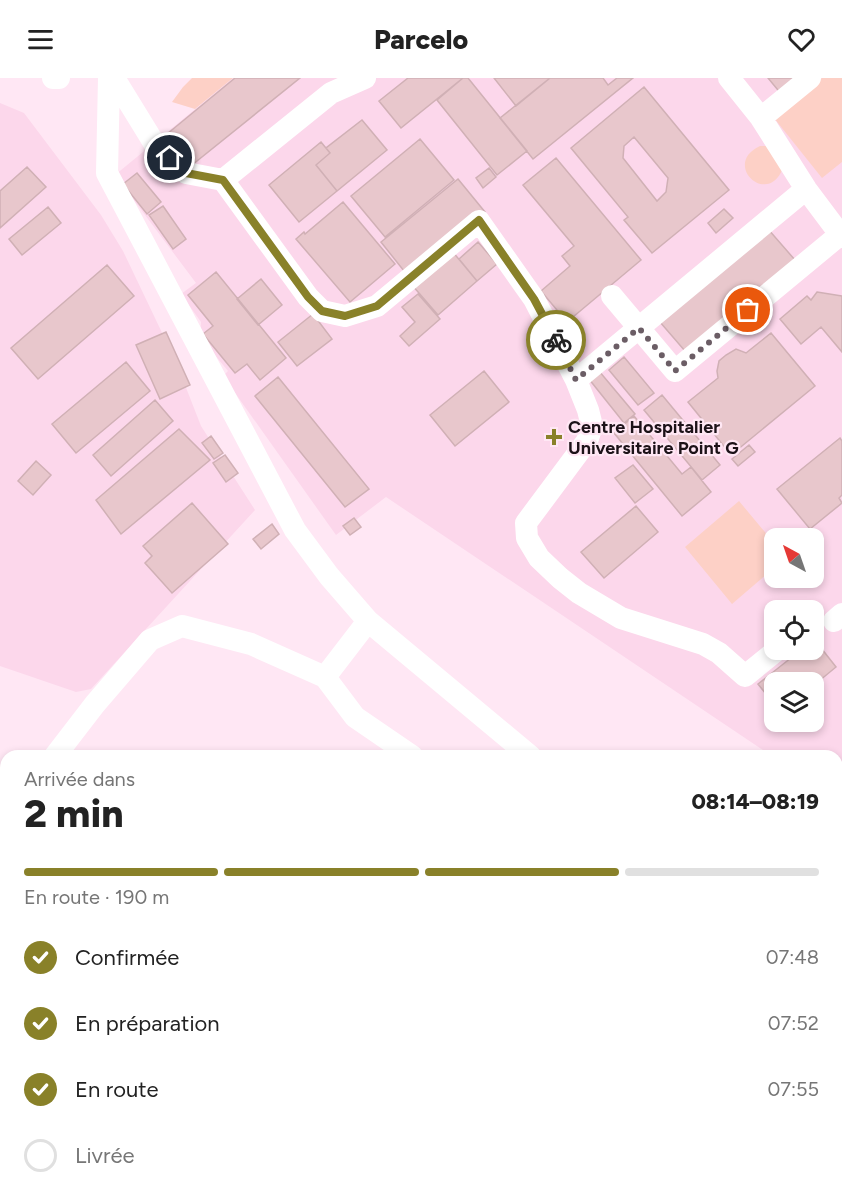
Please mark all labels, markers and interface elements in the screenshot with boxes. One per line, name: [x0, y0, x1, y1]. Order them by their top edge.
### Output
icon: menu: [24, 23, 57, 56]
text: Parcelo: [374, 23, 468, 56]
icon: heart: [785, 23, 818, 56]
pin: [144, 132, 195, 183]
icon: home: [153, 141, 186, 174]
pin: [722, 284, 773, 335]
icon: bag: [731, 293, 764, 326]
courier: [526, 310, 586, 370]
icon: bike: [540, 324, 573, 357]
place label: Centre Hospitalier Universitaire Point G: [568, 416, 739, 459]
marker: Centre Hospitalier Universitaire Point G: [545, 428, 563, 446]
north arrow: [764, 528, 824, 588]
map controls: [764, 528, 824, 732]
button: locate: [764, 600, 824, 660]
button: layers: [764, 672, 824, 732]
text: Arrivée dans: [24, 767, 135, 791]
text: 08:14–08:19: [691, 788, 819, 815]
text: 2 min: [24, 790, 124, 837]
text: En route · 190 m: [24, 885, 169, 909]
icon: check: [24, 941, 57, 974]
text: Confirmée: [75, 944, 179, 971]
text: 07:48: [766, 945, 819, 969]
icon: check: [24, 1007, 57, 1040]
text: En préparation: [75, 1010, 220, 1037]
text: 07:52: [768, 1011, 819, 1035]
icon: check: [24, 1073, 57, 1106]
text: En route: [75, 1076, 158, 1103]
text: 07:55: [767, 1077, 819, 1101]
text: Livrée: [75, 1142, 134, 1169]

